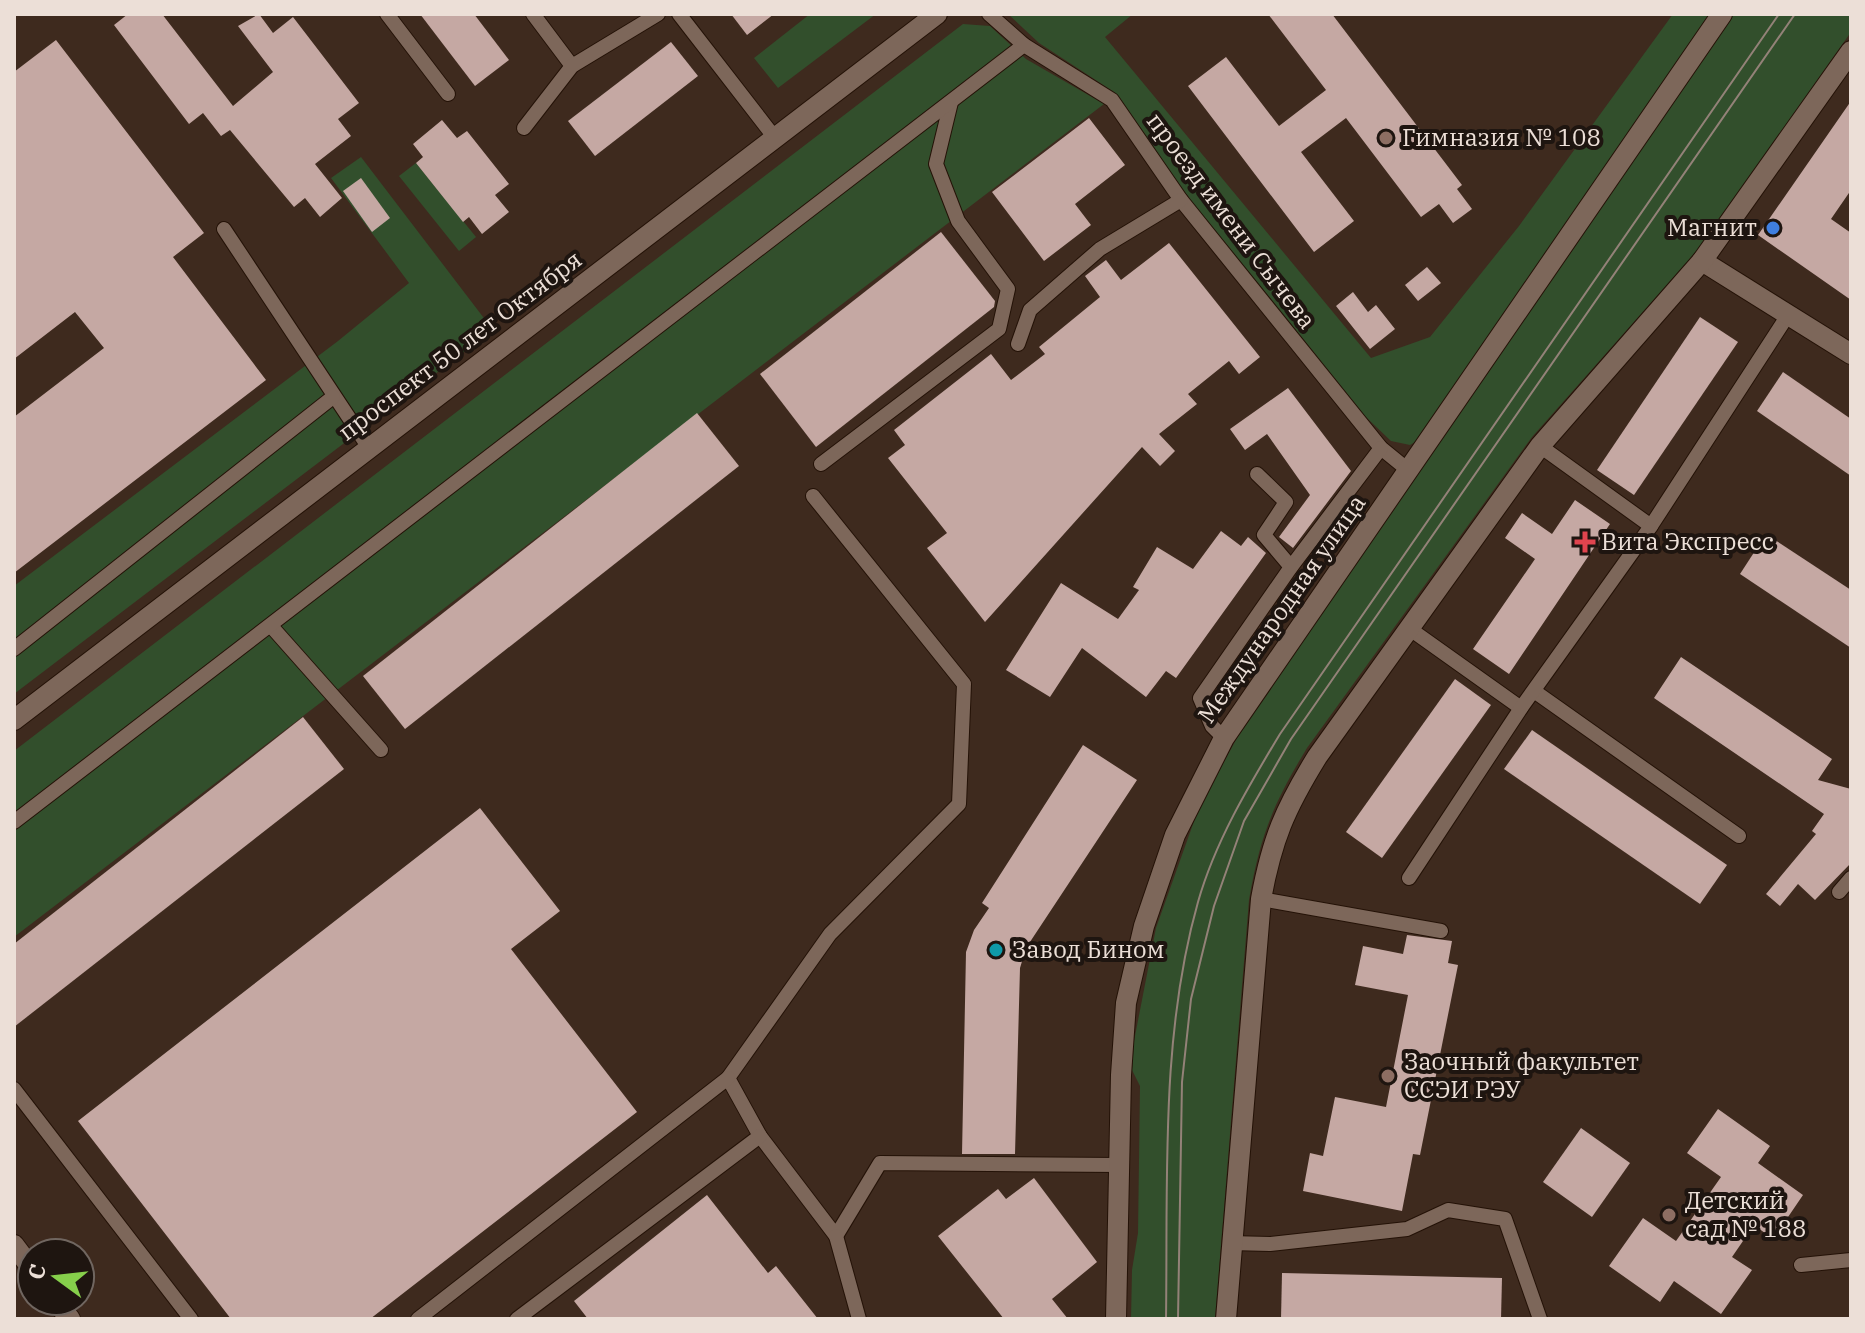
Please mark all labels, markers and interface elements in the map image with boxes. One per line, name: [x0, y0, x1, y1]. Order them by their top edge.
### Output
street label: проезд имени Сычева: [1140, 106, 1324, 335]
place label: Гимназия № 108: [1402, 121, 1601, 153]
marker: Гимназия № 108: [1377, 129, 1395, 147]
place label: Магнит: [1667, 211, 1757, 243]
marker: Магнит: [1764, 219, 1782, 237]
street label: проспект 50 лет Октября: [331, 243, 588, 447]
street label: Международная улица: [1190, 488, 1372, 729]
place label: Вита Экспресс: [1601, 525, 1774, 557]
marker: Вита Экспресс: [1576, 533, 1594, 551]
place label: Завод Бином: [1012, 933, 1165, 965]
marker: Завод Бином: [987, 941, 1005, 959]
place label: Заочный факультет ССЭИ РЭУ: [1404, 1045, 1639, 1105]
marker: Заочный факультет ССЭИ РЭУ: [1379, 1067, 1397, 1085]
place label: Детский сад № 188: [1685, 1184, 1806, 1244]
marker: Детский сад № 188: [1660, 1206, 1678, 1224]
north arrow: [16, 1237, 96, 1317]
text: С: [20, 1261, 52, 1283]

